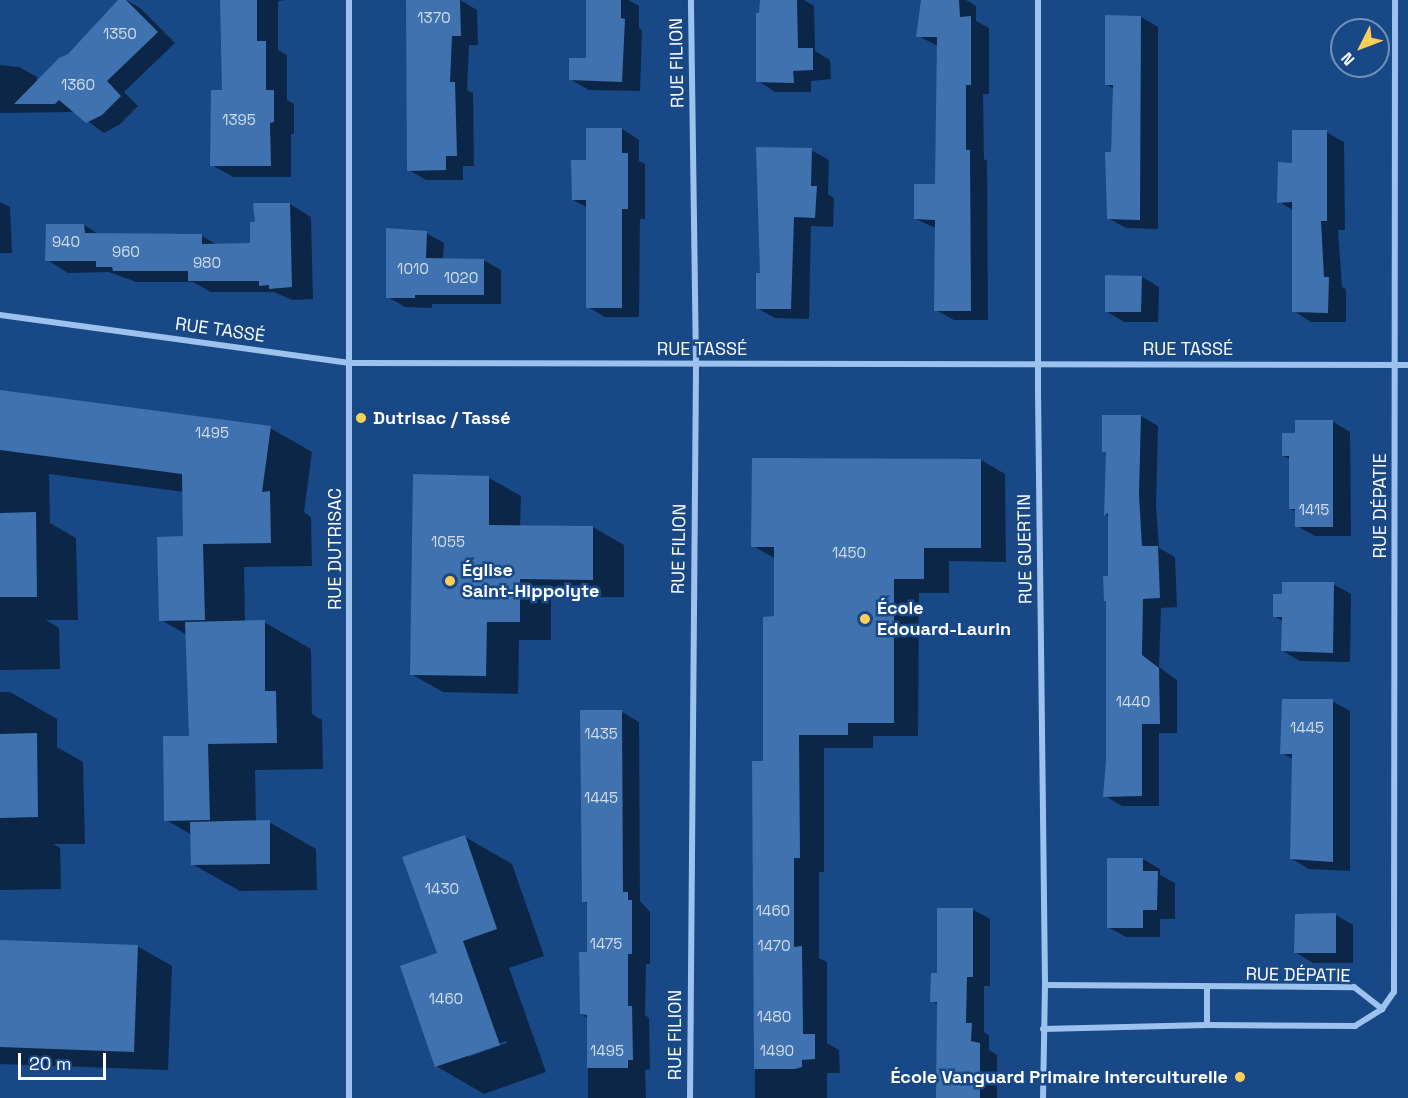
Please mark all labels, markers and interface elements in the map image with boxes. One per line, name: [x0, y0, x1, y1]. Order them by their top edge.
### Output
house number: 1370: [417, 9, 451, 27]
street label: RUE FILION: [665, 18, 689, 108]
north arrow: [1330, 18, 1390, 78]
house number: 1350: [103, 25, 137, 43]
text: N: [1336, 48, 1359, 70]
house number: 1360: [61, 76, 95, 94]
house number: 1395: [222, 111, 256, 129]
house number: 940: [52, 233, 80, 251]
house number: 960: [112, 243, 140, 261]
house number: 980: [193, 254, 221, 272]
house number: 1010: [397, 260, 429, 278]
house number: 1020: [444, 269, 478, 287]
street label: RUE TASSÉ: [174, 313, 266, 347]
street label: RUE TASSÉ: [657, 338, 747, 360]
street label: RUE TASSÉ: [1143, 338, 1233, 360]
place label: Dutrisac / Tassé: [373, 407, 511, 429]
marker: Dutrisac / Tassé: [354, 411, 368, 425]
house number: 1495: [195, 424, 229, 442]
street label: RUE DÉPATIE: [1369, 453, 1391, 559]
street label: RUE DUTRISAC: [324, 488, 346, 610]
street label: RUE GUERTIN: [1013, 494, 1037, 604]
house number: 1415: [1299, 501, 1329, 519]
street label: RUE FILION: [667, 504, 691, 594]
house number: 1055: [431, 533, 465, 551]
house number: 1450: [832, 544, 866, 562]
place label: Église Saint-Hippolyte: [462, 560, 599, 602]
marker: Église Saint-Hippolyte: [443, 574, 457, 588]
place label: École Edouard-Laurin: [877, 598, 1011, 640]
marker: École Edouard-Laurin: [858, 612, 872, 626]
house number: 1440: [1116, 693, 1150, 711]
house number: 1445: [1290, 719, 1324, 737]
house number: 1435: [584, 725, 618, 743]
house number: 1445: [584, 789, 618, 807]
house number: 1430: [425, 880, 459, 898]
house number: 1460: [756, 902, 790, 920]
house number: 1475: [590, 935, 622, 953]
house number: 1470: [757, 937, 791, 955]
street label: RUE DÉPATIE: [1245, 963, 1351, 987]
house number: 1460: [429, 990, 463, 1008]
street label: RUE FILION: [664, 990, 686, 1080]
house number: 1480: [757, 1008, 791, 1026]
scale bar: [21, 1041, 110, 1079]
house number: 1495: [590, 1042, 624, 1060]
house number: 1490: [760, 1042, 794, 1060]
text: 20 m: [29, 1052, 72, 1075]
place label: École Vanguard Primaire Interculturelle: [890, 1066, 1228, 1088]
marker: École Vanguard Primaire Interculturelle: [1233, 1070, 1247, 1084]

